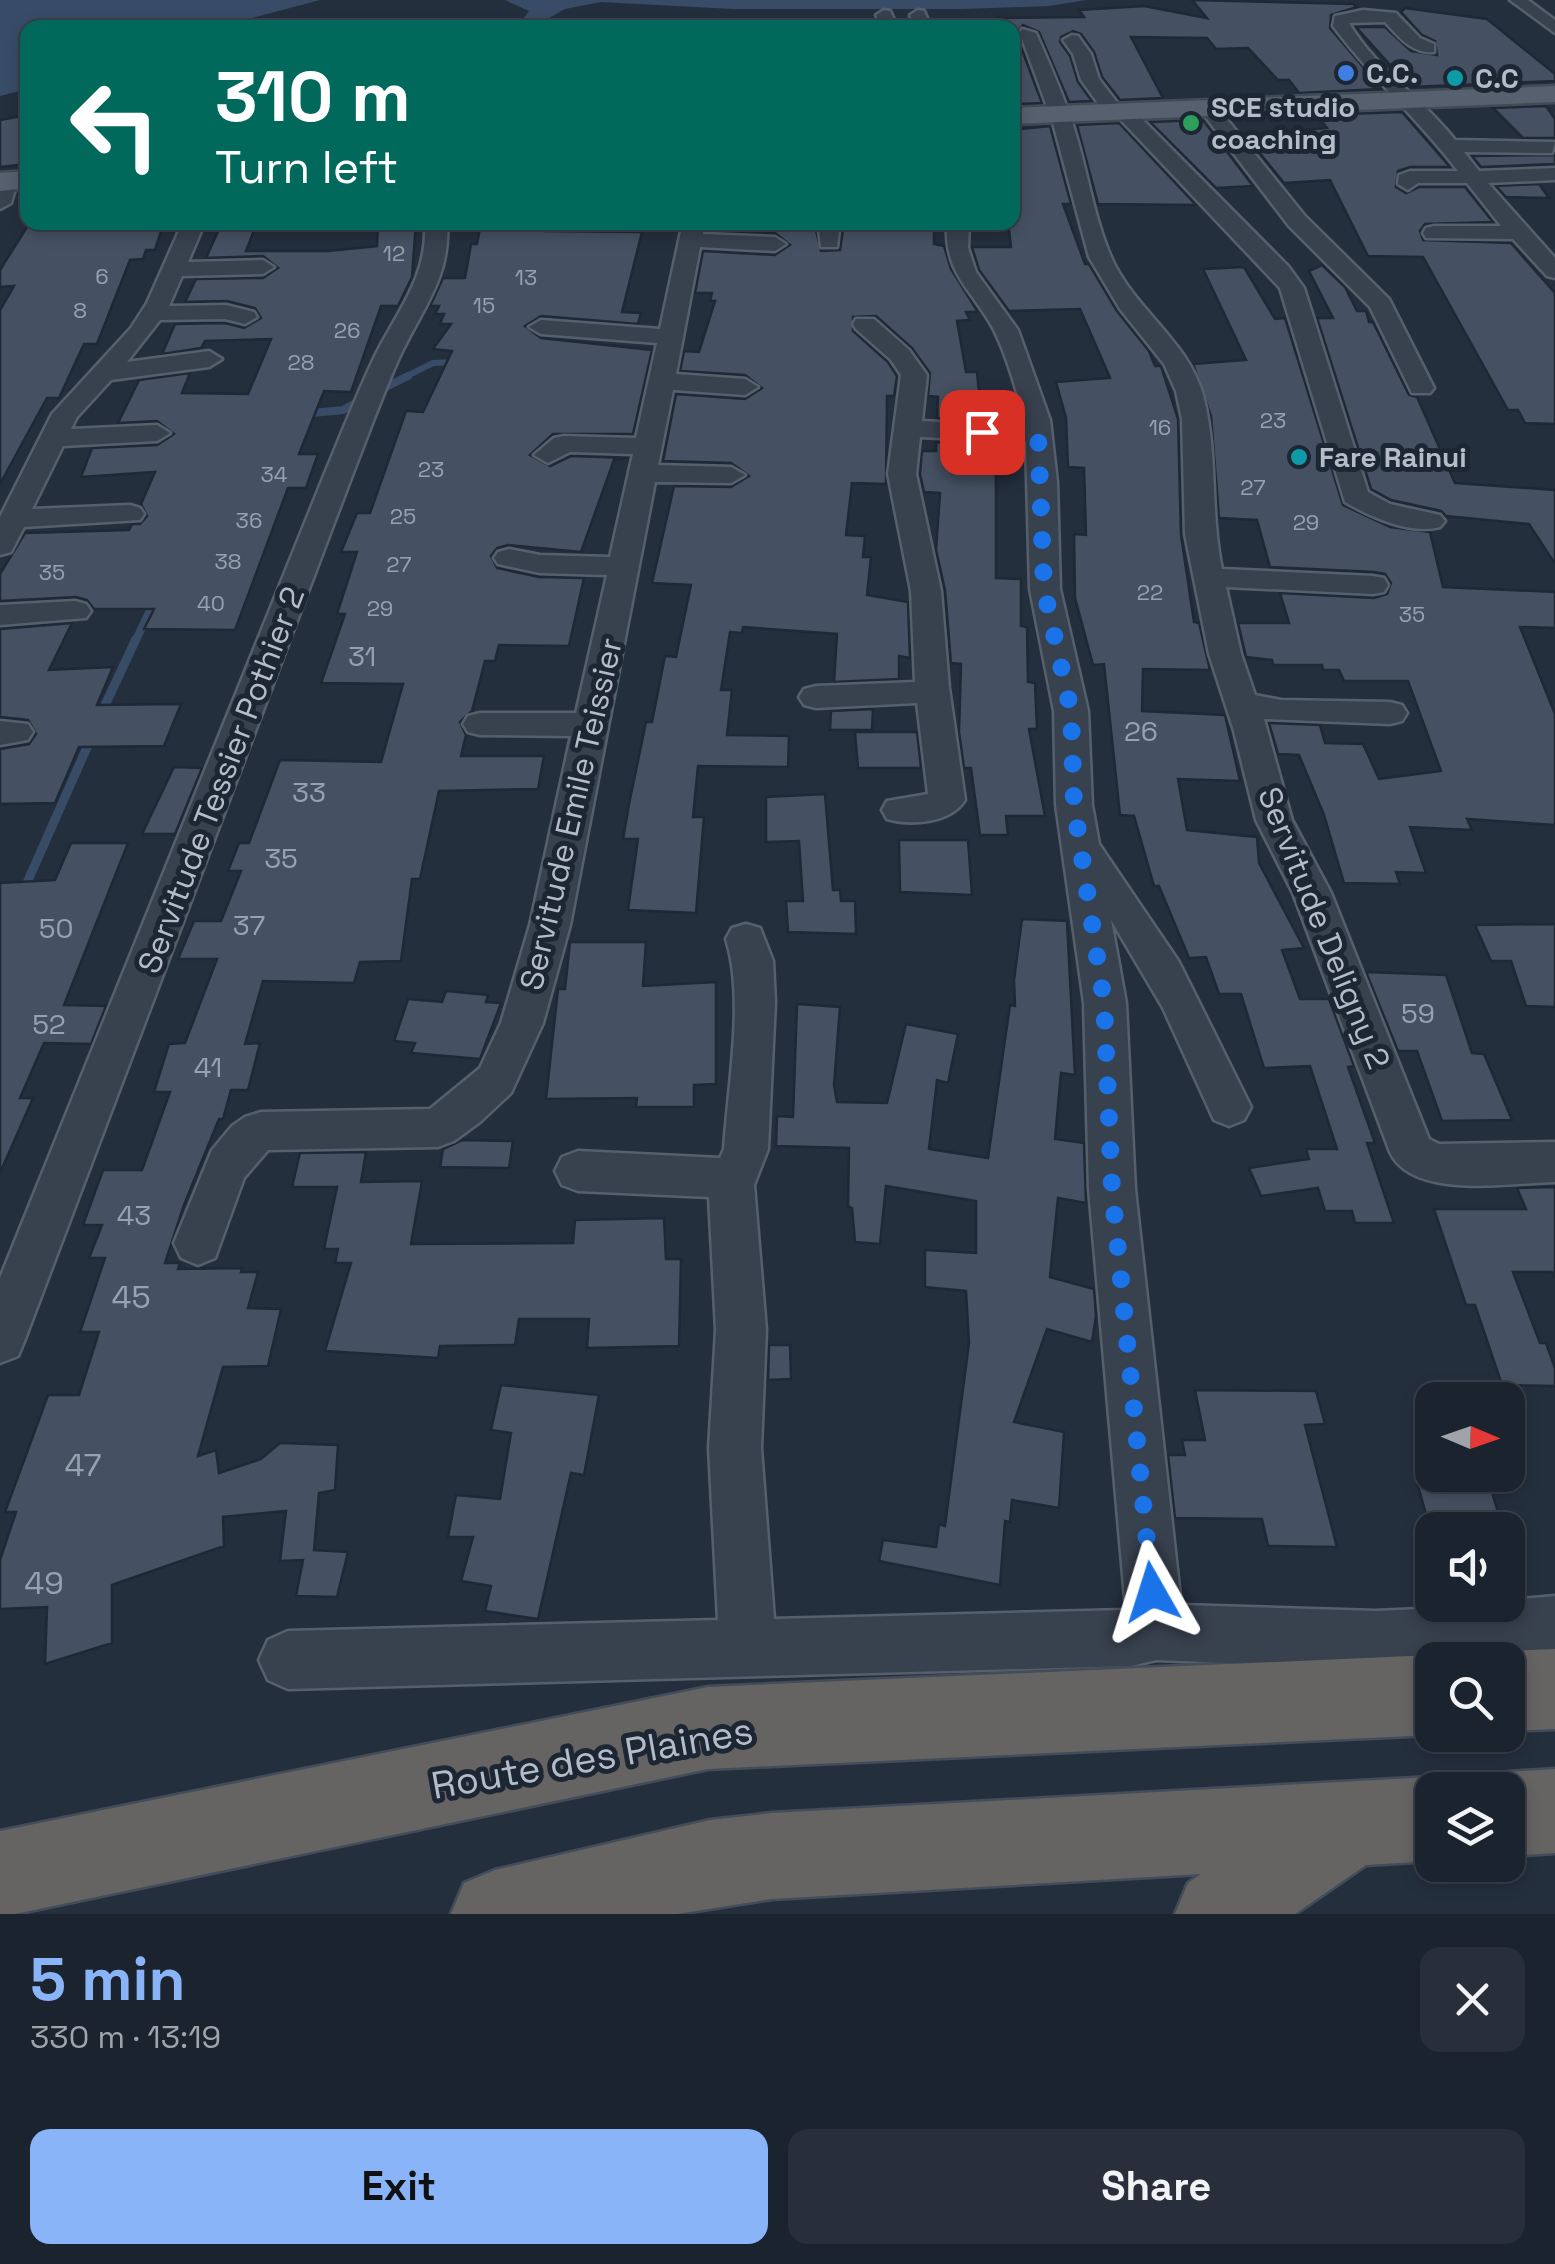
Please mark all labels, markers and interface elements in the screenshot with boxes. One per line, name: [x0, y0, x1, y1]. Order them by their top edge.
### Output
text: 310 m: [215, 52, 411, 141]
place label: C.C.: [1366, 55, 1418, 91]
icon: left: [50, 60, 180, 190]
place label: C.C: [1475, 60, 1519, 96]
marker: C.C.: [1335, 62, 1357, 84]
marker: C.C: [1444, 67, 1466, 89]
place label: SCE studio coaching: [1211, 89, 1355, 157]
marker: SCE studio coaching: [1180, 112, 1202, 134]
text: Turn left: [215, 139, 398, 196]
house number: 12: [383, 239, 405, 267]
house number: 6: [95, 262, 109, 290]
house number: 13: [515, 263, 537, 291]
house number: 15: [473, 291, 495, 319]
house number: 8: [73, 296, 87, 324]
house number: 26: [334, 316, 360, 344]
house number: 28: [288, 348, 314, 376]
pin: [940, 390, 1025, 475]
icon: arrive: [955, 405, 1010, 460]
house number: 23: [1260, 406, 1286, 434]
house number: 16: [1149, 413, 1171, 441]
place label: Fare Rainui: [1319, 439, 1467, 475]
marker: Fare Rainui: [1288, 446, 1310, 468]
house number: 23: [418, 455, 444, 483]
house number: 34: [260, 460, 288, 488]
house number: 27: [1240, 473, 1266, 501]
house number: 25: [390, 502, 416, 530]
house number: 36: [236, 506, 262, 534]
house number: 29: [1293, 508, 1319, 536]
house number: 38: [215, 547, 242, 575]
house number: 27: [386, 550, 412, 578]
house number: 35: [39, 558, 65, 586]
house number: 22: [1137, 578, 1163, 606]
street label: Servitude Tessier Pothier 2: [129, 581, 313, 979]
house number: 40: [197, 589, 225, 617]
house number: 29: [367, 594, 393, 622]
house number: 35: [1399, 600, 1425, 628]
street label: Servitude Emile Teissier: [511, 634, 631, 994]
house number: 31: [348, 638, 376, 674]
house number: 26: [1124, 713, 1158, 749]
house number: 33: [292, 774, 326, 810]
street label: Servitude Deligny 2: [1249, 781, 1399, 1075]
house number: 35: [264, 840, 298, 876]
house number: 37: [233, 907, 265, 943]
house number: 50: [39, 910, 73, 946]
house number: 59: [1401, 995, 1435, 1031]
house number: 52: [32, 1006, 66, 1042]
house number: 41: [194, 1049, 222, 1085]
house number: 43: [117, 1197, 151, 1233]
house number: 45: [111, 1277, 151, 1317]
north arrow: [1415, 1382, 1525, 1492]
map controls: [1415, 1382, 1525, 1882]
house number: 47: [64, 1445, 102, 1485]
button: sound: [1415, 1512, 1525, 1622]
position arrow: [1100, 1540, 1204, 1644]
house number: 49: [24, 1563, 64, 1603]
button: search: [1415, 1642, 1525, 1752]
street label: Route des Plaines: [427, 1706, 757, 1810]
button: layers: [1415, 1772, 1525, 1882]
text: 5 min: [30, 1941, 185, 2018]
button: close: [1420, 1947, 1525, 2052]
text: 330 m · 13:19: [30, 2017, 221, 2057]
button: Exit: [30, 2129, 768, 2244]
button: Share: [788, 2129, 1525, 2244]

